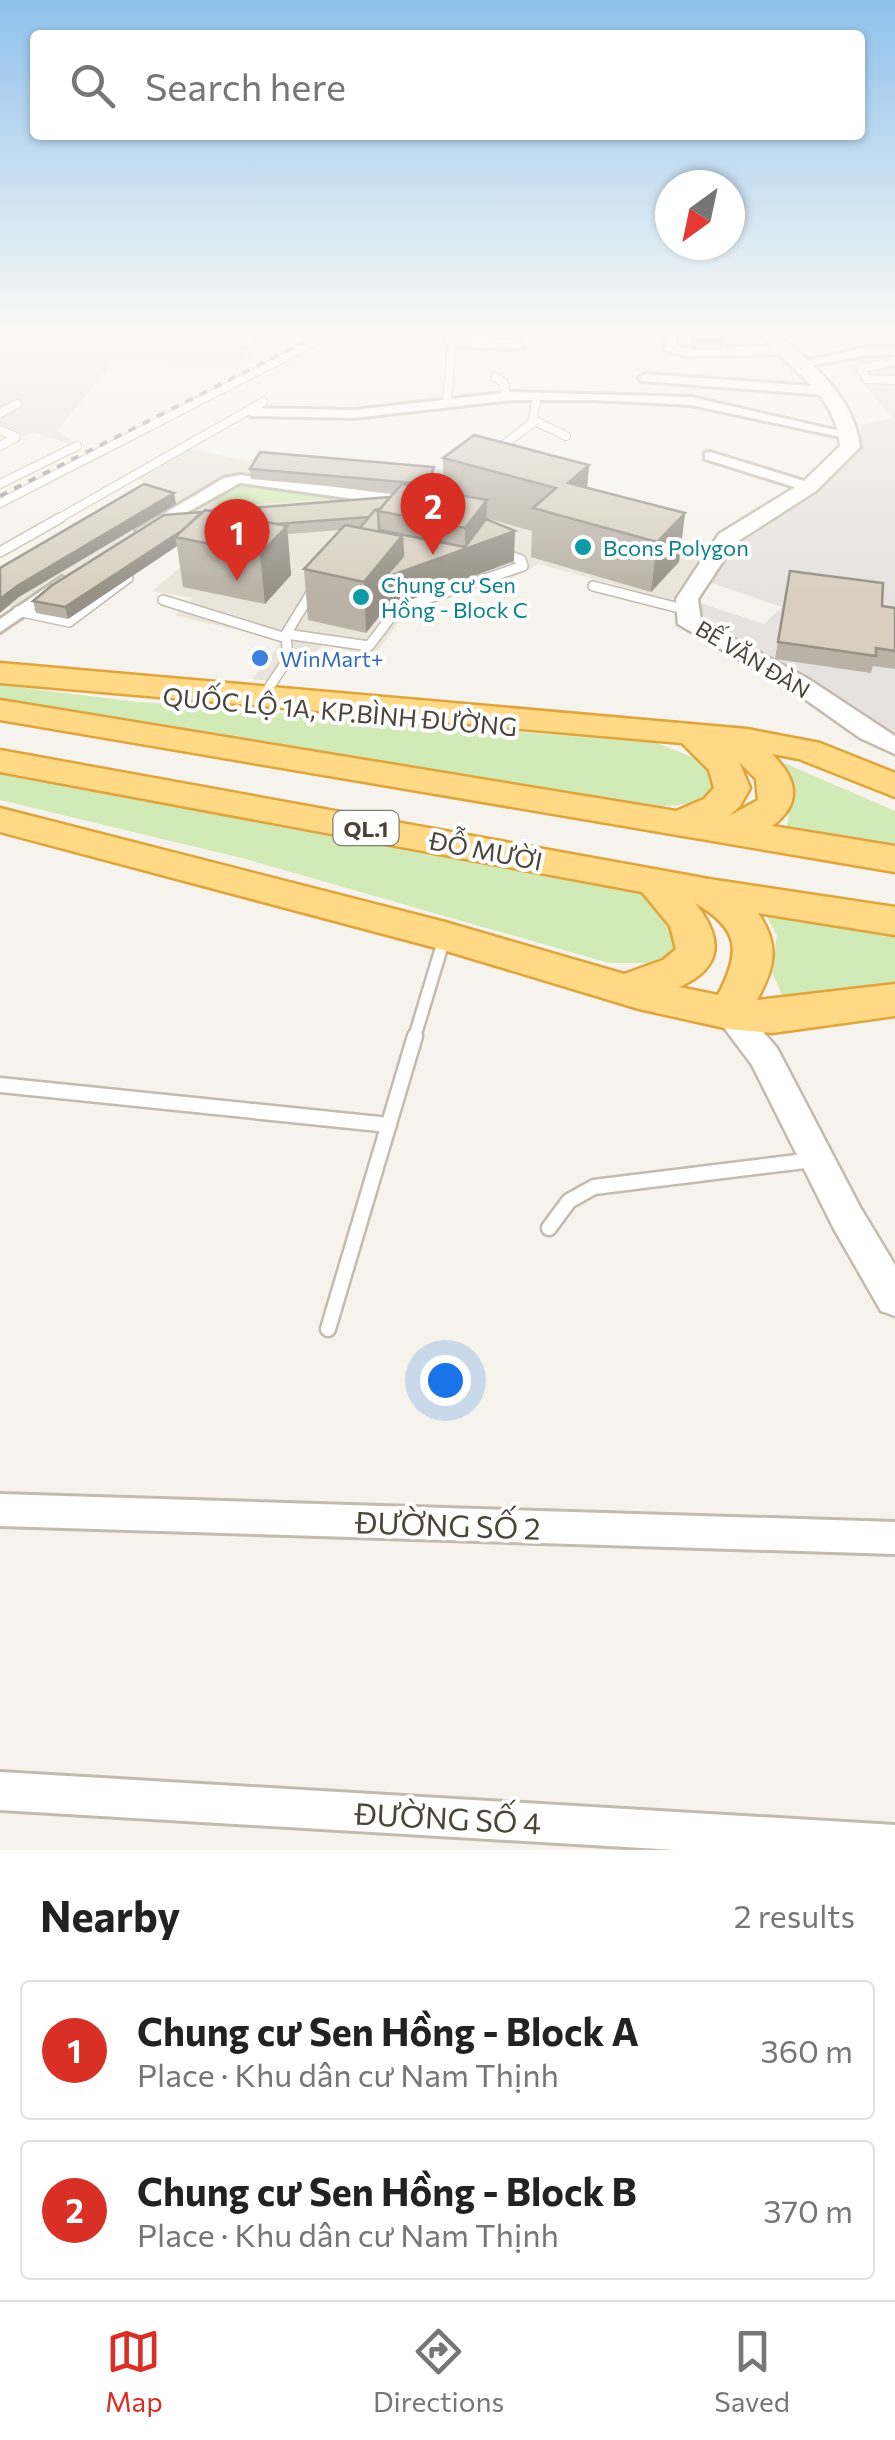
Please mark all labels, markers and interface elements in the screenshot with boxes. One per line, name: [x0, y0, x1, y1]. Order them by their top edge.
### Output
search box: [30, 30, 865, 140]
icon: search: [65, 58, 120, 113]
text: Search here: [145, 62, 346, 109]
north arrow: [655, 170, 745, 260]
pin: 2: [400, 472, 466, 555]
pin: 1: [204, 498, 270, 581]
place label: Bcons Polygon: [603, 534, 749, 561]
marker: Bcons Polygon: [572, 536, 594, 558]
place label: Chung cư Sen Hồng - Block C: [381, 571, 528, 623]
marker: Chung cư Sen Hồng - Block C: [350, 586, 372, 608]
street label: BẾ VĂN ĐÀN: [691, 613, 816, 704]
place label: WinMart+: [280, 645, 384, 672]
marker: WinMart+: [249, 647, 271, 669]
street label: QUỐC LỘ 1A, KP.BÌNH ĐƯỜNG: [162, 677, 519, 741]
road number: QL.1: [334, 811, 398, 845]
street label: ĐỖ MƯỜI: [426, 819, 546, 876]
your location: [420, 1355, 471, 1406]
street label: ĐƯỜNG SỐ 2: [354, 1500, 541, 1546]
street label: ĐƯỜNG SỐ 4: [353, 1792, 542, 1840]
text: Nearby: [40, 1889, 180, 1941]
text: 2 results: [734, 1895, 855, 1935]
text: Chung cư Sen Hồng - Block A: [137, 2007, 639, 2054]
text: 1: [67, 2030, 82, 2070]
text: 360 m: [760, 2030, 853, 2070]
text: Place · Khu dân cư Nam Thịnh: [137, 2054, 559, 2094]
text: Chung cư Sen Hồng - Block B: [137, 2167, 637, 2214]
text: 2: [65, 2190, 84, 2230]
text: 370 m: [763, 2190, 853, 2230]
text: Place · Khu dân cư Nam Thịnh: [137, 2214, 559, 2254]
tab: Map: [105, 2324, 163, 2418]
tab: Directions: [373, 2324, 504, 2418]
tab: Saved: [714, 2324, 790, 2418]

